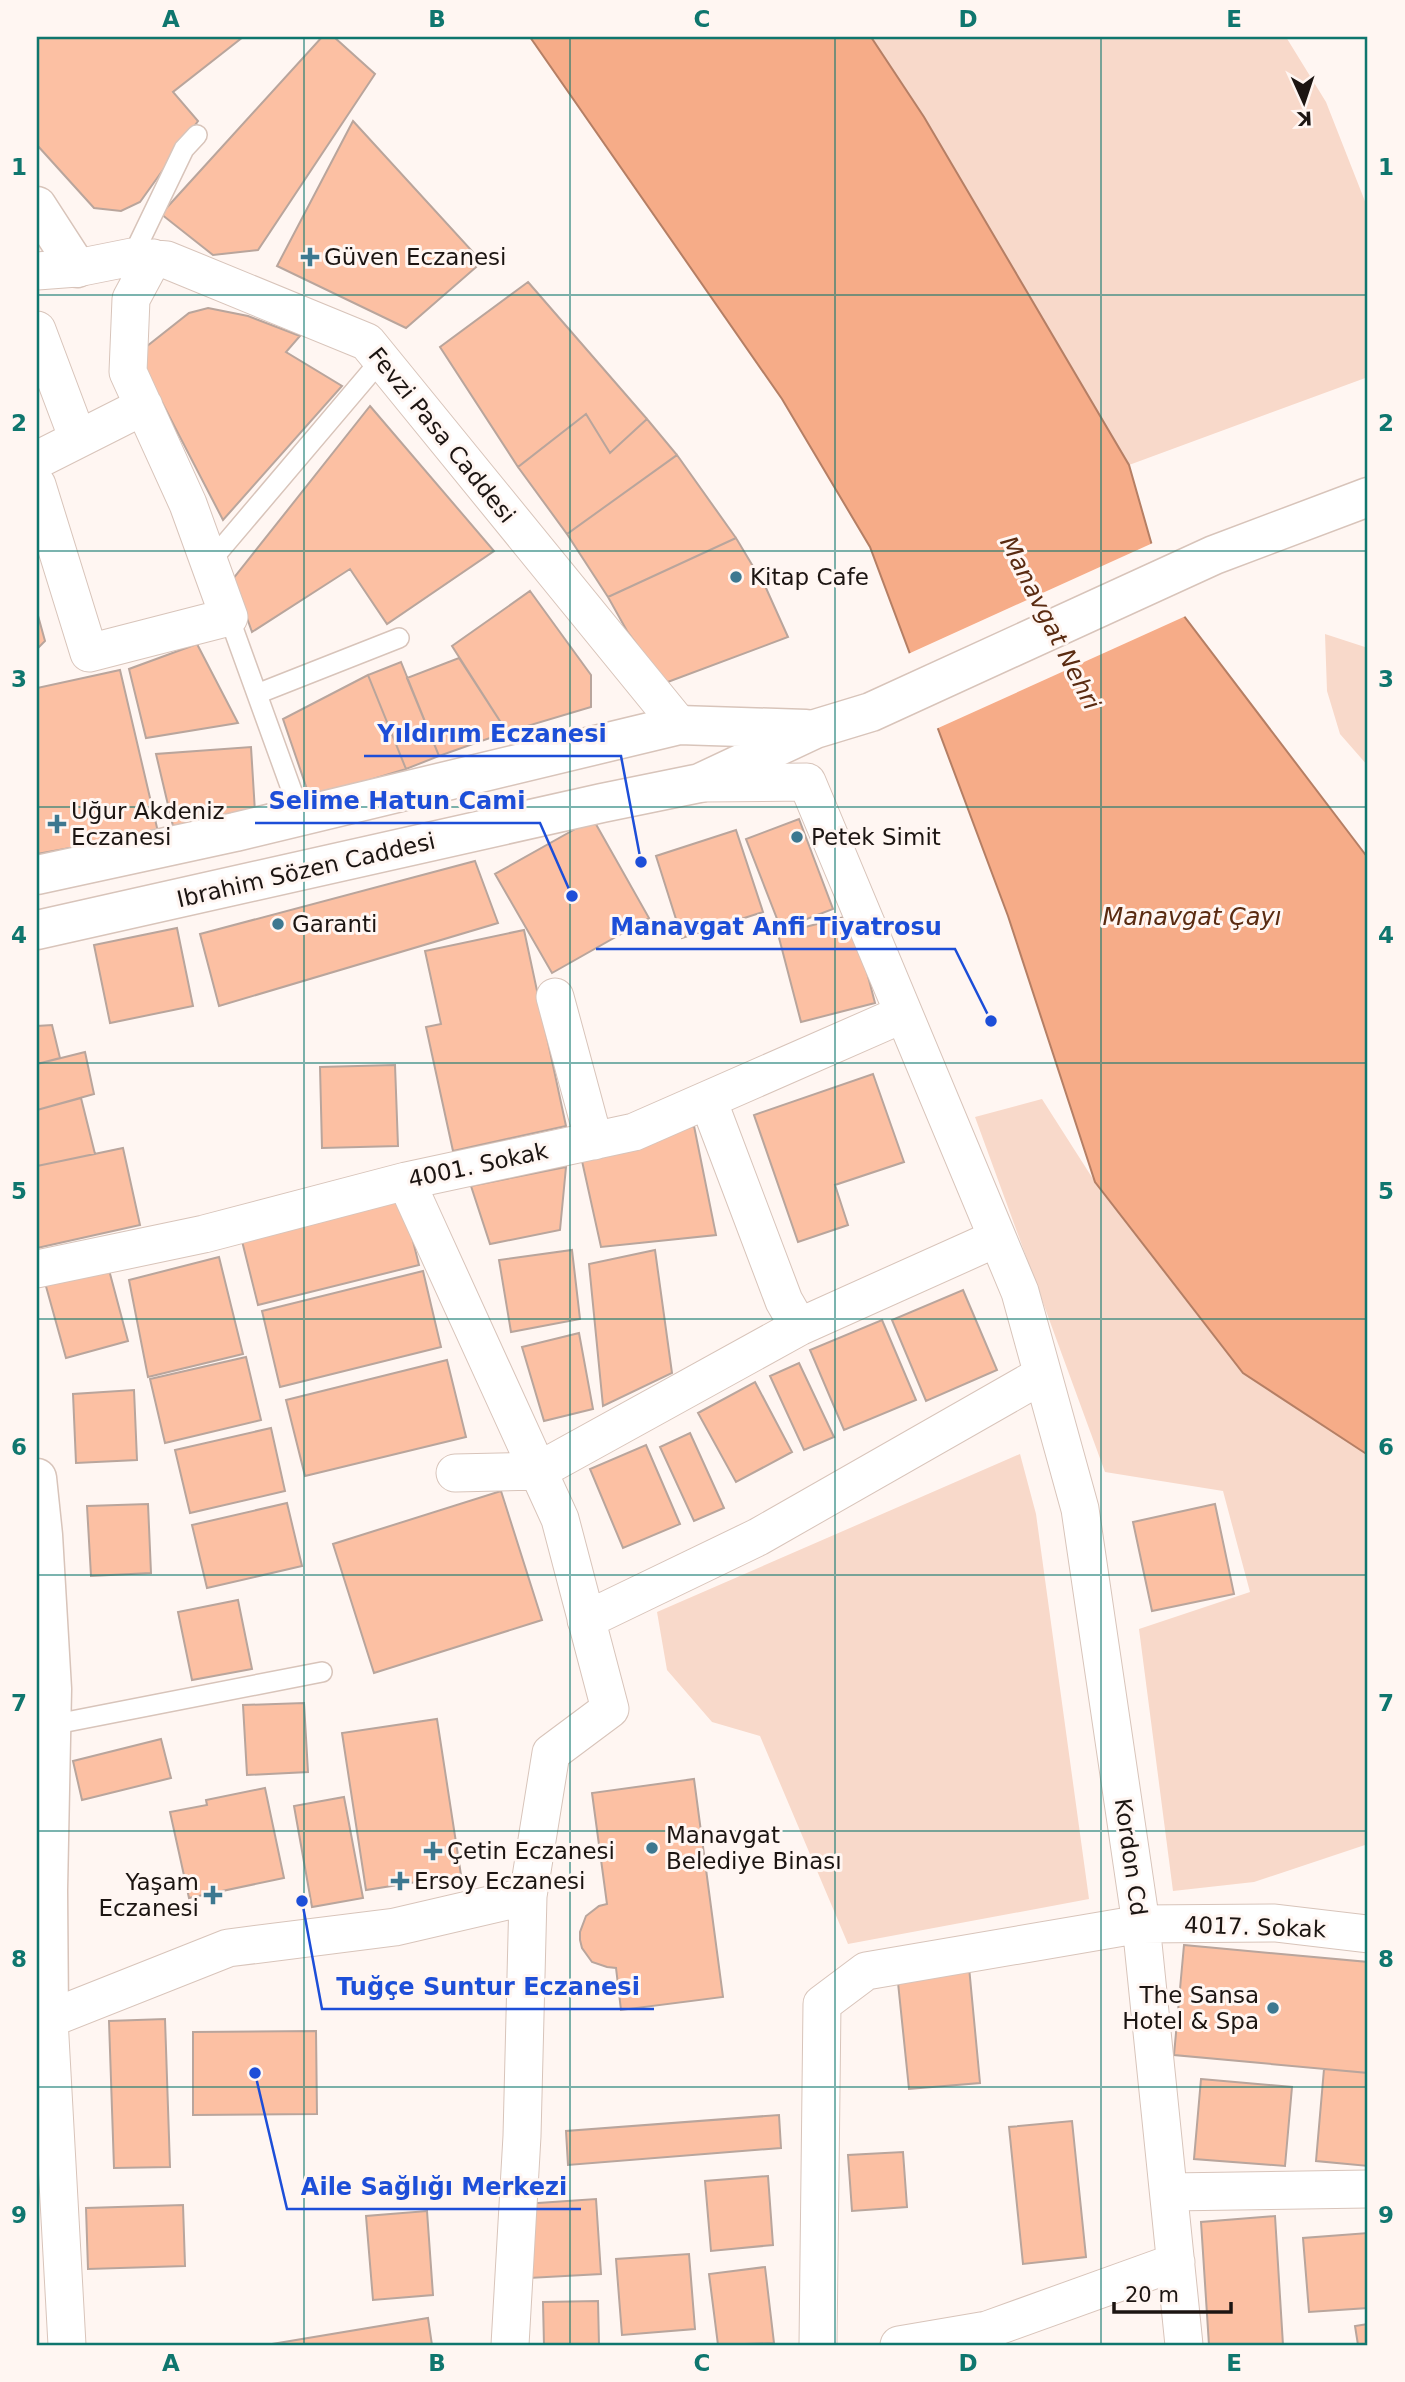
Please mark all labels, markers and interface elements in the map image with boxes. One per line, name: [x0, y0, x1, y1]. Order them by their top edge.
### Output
text: A: [162, 6, 180, 32]
text: B: [428, 6, 446, 32]
text: C: [694, 6, 710, 32]
text: D: [958, 6, 978, 32]
text: E: [1226, 6, 1242, 32]
north arrow: [1268, 66, 1338, 136]
text: K: [1296, 108, 1313, 130]
text: 1: [11, 154, 27, 180]
text: 1: [1378, 154, 1394, 180]
place label: Güven Eczanesi: [324, 244, 507, 270]
marker: Güven Eczanesi: [302, 249, 318, 265]
street label: Fevzi Pasa Caddesi: [363, 342, 521, 528]
text: 2: [11, 410, 27, 436]
text: 2: [1378, 410, 1394, 436]
water label: Manavgat Nehri: [994, 532, 1106, 715]
place label: Kitap Cafe: [750, 564, 869, 590]
marker: Kitap Cafe: [728, 569, 744, 585]
text: 3: [11, 666, 27, 692]
text: 3: [1378, 666, 1394, 692]
callout: Yıldırım Eczanesi: [364, 711, 621, 756]
text: Yıldırım Eczanesi: [376, 720, 607, 748]
callout: Selime Hatun Cami: [255, 778, 540, 823]
text: Selime Hatun Cami: [269, 787, 525, 815]
place label: Uğur Akdeniz Eczanesi: [71, 798, 225, 850]
marker: Uğur Akdeniz Eczanesi: [49, 816, 65, 832]
place label: Petek Simit: [811, 824, 941, 850]
street label: Ibrahim Sözen Caddesi: [174, 828, 438, 912]
marker: Petek Simit: [789, 829, 805, 845]
water label: Manavgat Çayı: [1103, 903, 1281, 931]
callout: Manavgat Anfi Tiyatrosu: [596, 904, 955, 949]
place label: Garanti: [292, 911, 377, 937]
text: Manavgat Anfi Tiyatrosu: [610, 913, 942, 941]
marker: Garanti: [270, 916, 286, 932]
text: 4: [11, 922, 27, 948]
text: 4: [1378, 922, 1394, 948]
street label: 4001. Sokak: [406, 1137, 551, 1192]
text: 5: [11, 1178, 27, 1204]
text: 5: [1378, 1178, 1394, 1204]
text: 6: [11, 1434, 27, 1460]
text: 6: [1378, 1434, 1394, 1460]
text: 7: [11, 1690, 27, 1716]
text: 7: [1378, 1690, 1394, 1716]
street label: Kordon Cd: [1110, 1797, 1152, 1917]
place label: Manavgat Belediye Binası: [666, 1822, 842, 1874]
place label: Çetin Eczanesi: [447, 1838, 615, 1864]
marker: Manavgat Belediye Binası: [644, 1840, 660, 1856]
marker: Çetin Eczanesi: [425, 1843, 441, 1859]
place label: Ersoy Eczanesi: [414, 1868, 585, 1894]
place label: Yaşam Eczanesi: [99, 1869, 199, 1921]
marker: Ersoy Eczanesi: [392, 1873, 408, 1889]
marker: Yaşam Eczanesi: [205, 1887, 221, 1903]
street label: 4017. Sokak: [1184, 1912, 1327, 1942]
text: 8: [11, 1946, 27, 1972]
text: 8: [1378, 1946, 1394, 1972]
callout: Tuğçe Suntur Eczanesi: [322, 1964, 654, 2009]
text: Tuğçe Suntur Eczanesi: [336, 1973, 640, 2001]
place label: The Sansa Hotel & Spa: [1122, 1982, 1259, 2034]
marker: The Sansa Hotel & Spa: [1265, 2000, 1281, 2016]
callout: Aile Sağlığı Merkezi: [287, 2164, 581, 2209]
text: Aile Sağlığı Merkezi: [301, 2173, 567, 2201]
text: 9: [11, 2202, 27, 2228]
text: 9: [1378, 2202, 1394, 2228]
scale bar: [1114, 2270, 1232, 2314]
text: 20 m: [1125, 2283, 1179, 2307]
text: A: [162, 2350, 180, 2376]
text: B: [428, 2350, 446, 2376]
text: C: [694, 2350, 710, 2376]
text: D: [958, 2350, 978, 2376]
text: E: [1226, 2350, 1242, 2376]

